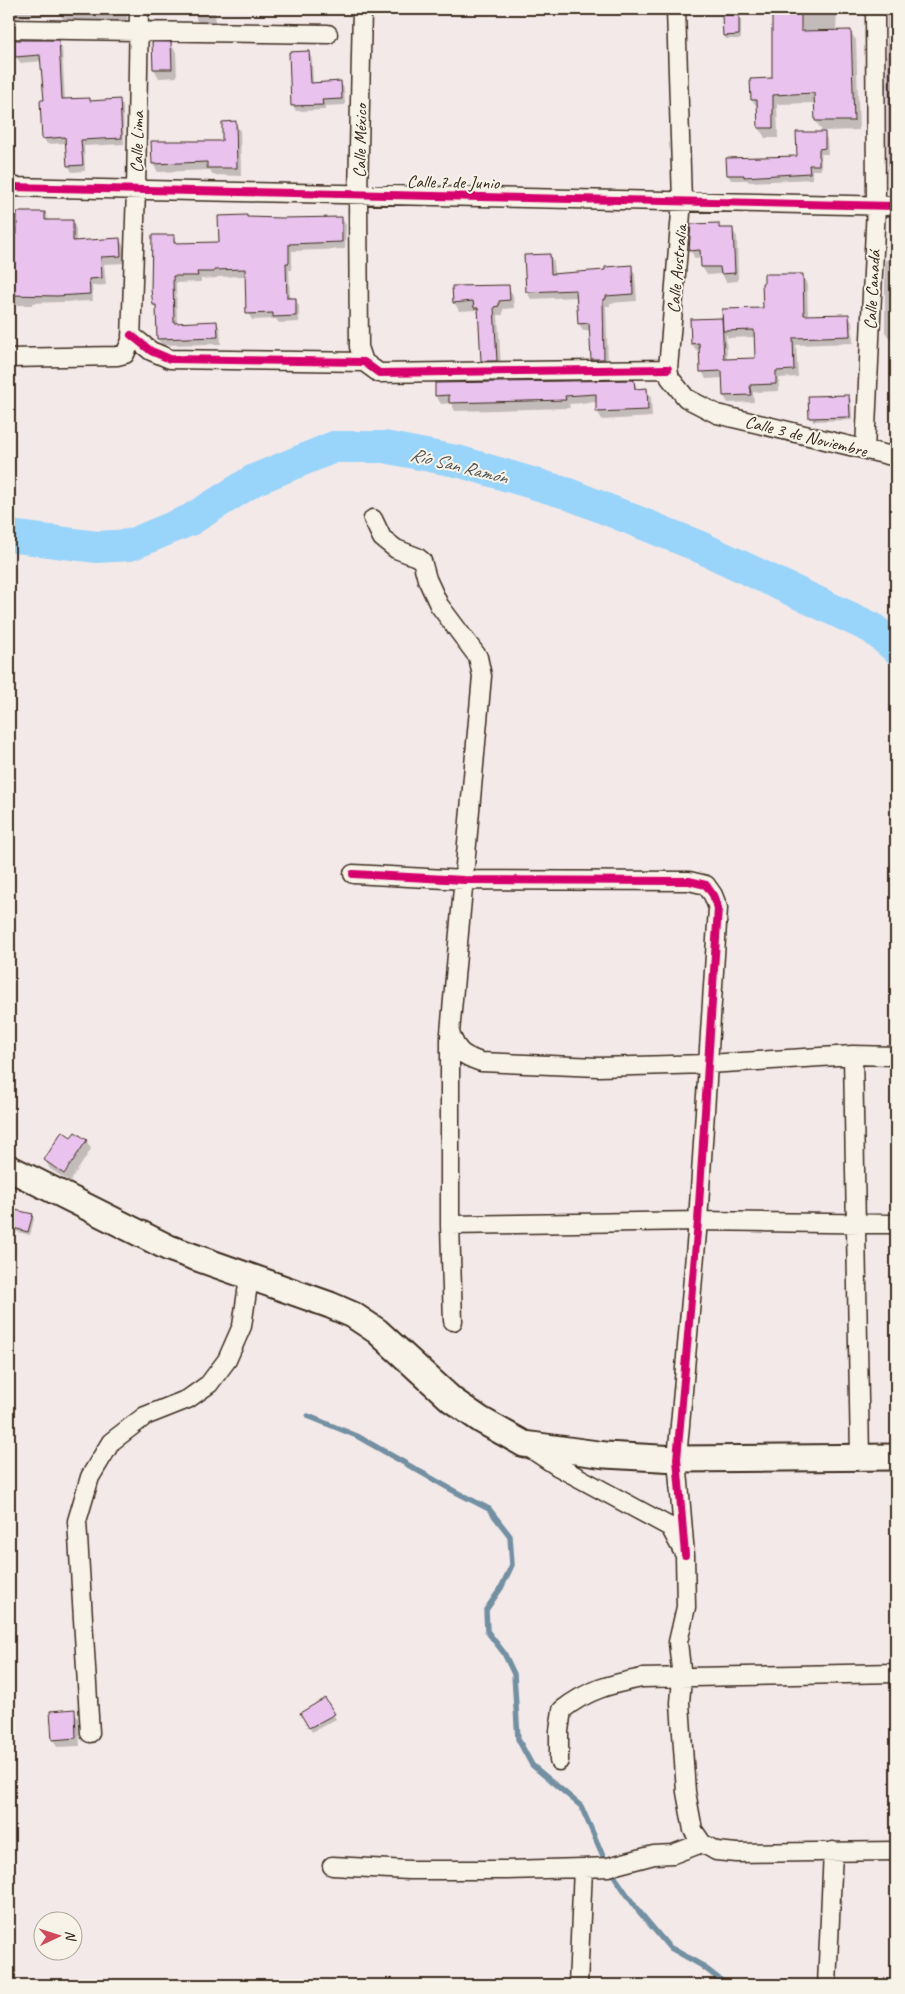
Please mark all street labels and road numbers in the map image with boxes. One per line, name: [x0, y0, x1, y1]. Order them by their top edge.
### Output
street label: Calle México: [348, 102, 372, 178]
street label: Calle Lima: [125, 110, 149, 173]
street label: Calle 7 de Junio: [407, 170, 501, 194]
street label: Calle Australia: [662, 222, 692, 314]
street label: Calle Canadá: [859, 248, 885, 330]
street label: Calle 3 de Noviembre: [743, 410, 870, 462]

